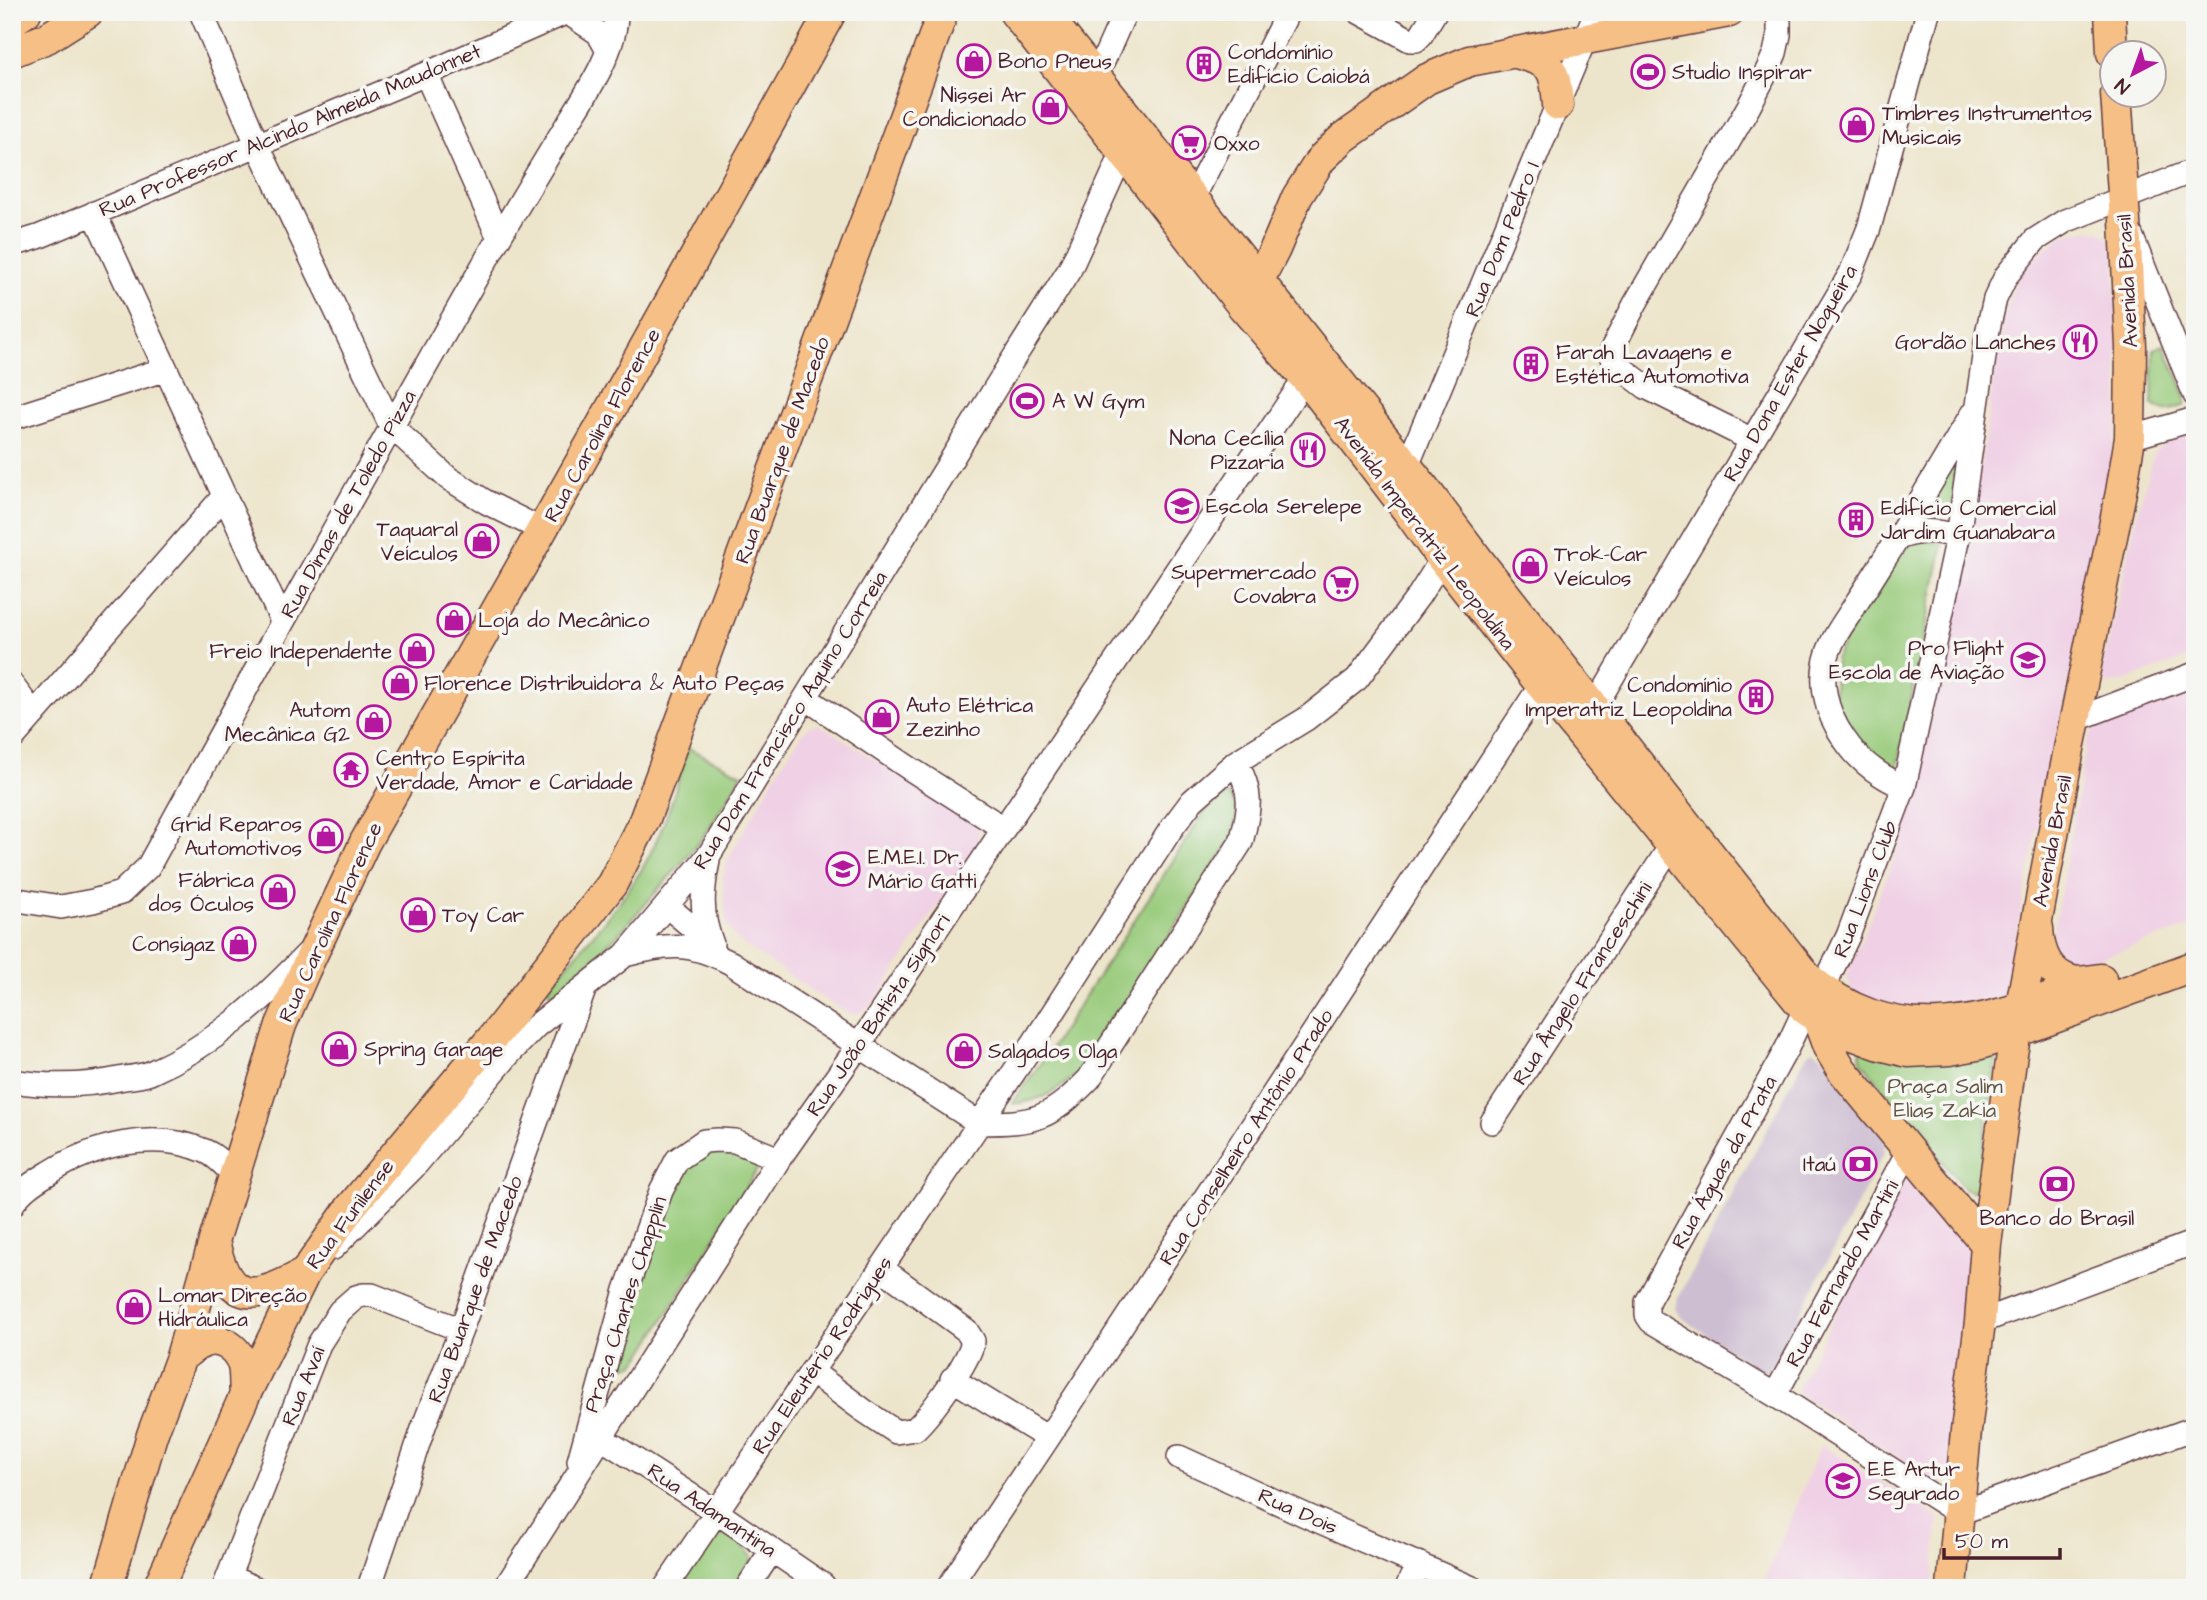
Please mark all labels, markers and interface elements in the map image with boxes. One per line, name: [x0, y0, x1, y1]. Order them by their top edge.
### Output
street label: Rua Professor Alcindo Almeida Maudonnet: [95, 36, 486, 224]
place label: Condomínio Edifício Caiobá: [1228, 38, 1370, 91]
north arrow: [2098, 38, 2168, 108]
shop icon: Bono Pneus: [955, 42, 993, 80]
building icon: Condomínio Edifício Caiobá: [1185, 45, 1223, 83]
place label: Bono Pneus: [998, 47, 1112, 76]
sports icon: Studio Inspirar: [1629, 53, 1667, 91]
place label: Studio Inspirar: [1672, 58, 1812, 88]
text: N: [2109, 72, 2136, 100]
place label: Nissei Ar Condicionado: [903, 81, 1026, 134]
shop icon: Nissei Ar Condicionado: [1031, 88, 1069, 126]
place label: Timbres Instrumentos Musicais: [1882, 99, 2092, 152]
shop icon: Timbres Instrumentos Musicais: [1838, 106, 1876, 144]
supermarket icon: Oxxo: [1170, 124, 1208, 162]
place label: Oxxo: [1214, 129, 1260, 158]
street label: Rua Dom Pedro I: [1458, 157, 1547, 321]
street label: Avenida Brasil: [2110, 214, 2145, 348]
street label: Rua Dona Ester Nogueira: [1716, 259, 1866, 488]
street label: Rua Carolina Florence: [537, 323, 668, 527]
restaurant icon: Gordão Lanches: [2061, 323, 2099, 361]
place label: Gordão Lanches: [1895, 328, 2056, 357]
street label: Rua Buarque de Macedo: [728, 332, 837, 568]
place label: Farah Lavagens e Estética Automotiva: [1556, 338, 1749, 391]
building icon: Farah Lavagens e Estética Automotiva: [1512, 345, 1550, 383]
sports icon: A W Gym: [1008, 382, 1046, 420]
street label: Rua Dimas de Toledo Pizza: [274, 385, 423, 624]
place label: A W Gym: [1052, 387, 1145, 418]
street label: Avenida Imperatriz Leopoldina: [1326, 410, 1522, 657]
place label: Nona Cecília Pizzaria: [1170, 424, 1284, 477]
restaurant icon: Nona Cecília Pizzaria: [1289, 431, 1327, 469]
school or university icon: Escola Serelepe: [1163, 487, 1201, 525]
place label: Escola Serelepe: [1206, 492, 1362, 522]
place label: Edifício Comercial Jardim Guanabara: [1881, 494, 2056, 547]
building icon: Edifício Comercial Jardim Guanabara: [1837, 501, 1875, 539]
place label: Taquaral Veículos: [377, 515, 458, 568]
shop icon: Taquaral Veículos: [463, 522, 501, 560]
place label: Trok-Car Veículos: [1554, 540, 1647, 593]
shop icon: Trok-Car Veículos: [1511, 547, 1549, 585]
place label: Supermercado Covabra: [1171, 558, 1316, 611]
street label: Rua Dom Francisco Aquino Correia: [686, 565, 895, 875]
supermarket icon: Supermercado Covabra: [1322, 565, 1360, 603]
shop icon: Loja do Mecânico: [435, 601, 473, 639]
place label: Loja do Mecânico: [478, 606, 650, 635]
shop icon: Freio Independente: [398, 632, 436, 670]
place label: Pro Flight Escola de Aviação: [1829, 634, 2005, 687]
place label: Freio Independente: [209, 637, 392, 667]
school or university icon: Pro Flight Escola de Aviação: [2009, 641, 2047, 679]
shop icon: Florence Distribuidora & Auto Peças: [381, 664, 419, 702]
place label: Florence Distribuidora & Auto Peças: [424, 669, 784, 698]
place label: Condomínio Imperatriz Leopoldina: [1525, 671, 1732, 725]
building icon: Condomínio Imperatriz Leopoldina: [1737, 678, 1775, 716]
place label: Auto Elétrica Zezinho: [906, 691, 1033, 744]
place label: Autom Mecânica G2: [225, 696, 351, 749]
shop icon: Auto Elétrica Zezinho: [863, 698, 901, 736]
shop icon: Autom Mecânica G2: [355, 703, 393, 741]
place label: Centro Espírita Verdade, Amor e Caridade: [376, 744, 633, 797]
temple icon: Centro Espírita Verdade, Amor e Caridade: [332, 751, 370, 789]
street label: Avenida Brasil: [2026, 773, 2079, 909]
place label: Grid Reparos Automotivos: [171, 810, 302, 863]
street label: Rua Lions Club: [1826, 816, 1905, 962]
shop icon: Grid Reparos Automotivos: [307, 817, 345, 855]
street label: Rua Carolina Florence: [271, 818, 390, 1027]
place label: E.M.E.I. Dr. Mário Gatti: [868, 843, 976, 896]
school or university icon: E.M.E.I. Dr. Mário Gatti: [824, 850, 862, 888]
place label: Fábrica dos Óculos: [149, 866, 254, 919]
shop icon: Fábrica dos Óculos: [259, 873, 297, 911]
street label: Rua Ângelo Franceschini: [1506, 876, 1661, 1092]
shop icon: Toy Car: [399, 896, 437, 934]
place label: Toy Car: [442, 901, 524, 932]
street label: Rua João Batista Signori: [800, 908, 959, 1123]
shop icon: Consigaz: [220, 925, 258, 963]
place label: Consigaz: [132, 930, 216, 961]
street label: Rua Conselheiro Antônio Prado: [1152, 1003, 1340, 1271]
shop icon: Spring Garage: [320, 1030, 358, 1068]
shop icon: Salgados Olga: [945, 1032, 983, 1070]
place label: Spring Garage: [364, 1035, 503, 1066]
place label: Salgados Olga: [988, 1037, 1118, 1068]
street label: Rua Águas da Prata: [1665, 1070, 1786, 1255]
park label: Praça Salim Elias Zakia: [1887, 1072, 2003, 1125]
bank icon: Itaú: [1841, 1145, 1879, 1183]
place label: Itaú: [1803, 1150, 1836, 1179]
street label: Rua Funilense: [299, 1153, 401, 1275]
bank icon: Banco do Brasil: [2038, 1165, 2076, 1203]
street label: Rua Buarque de Macedo: [421, 1171, 530, 1407]
street label: Rua Fernando Martini: [1779, 1174, 1906, 1372]
street label: Praça Charles Chapplin: [577, 1192, 675, 1416]
place label: Banco do Brasil: [1980, 1204, 2134, 1233]
street label: Rua Eleutério Rodrigues: [745, 1251, 901, 1461]
place label: Lomar Direção Hidráulica: [158, 1281, 307, 1334]
shop icon: Lomar Direção Hidráulica: [115, 1288, 153, 1326]
street label: Rua Avaí: [274, 1342, 333, 1430]
place label: E.E Artur Segurado: [1868, 1455, 1960, 1510]
street label: Rua Adamantina: [641, 1456, 782, 1565]
school or university icon: E.E Artur Segurado: [1824, 1462, 1862, 1500]
street label: Rua Dois: [1254, 1481, 1342, 1542]
scale bar: [1944, 1516, 2060, 1560]
text: 50 m: [1955, 1527, 2009, 1556]

